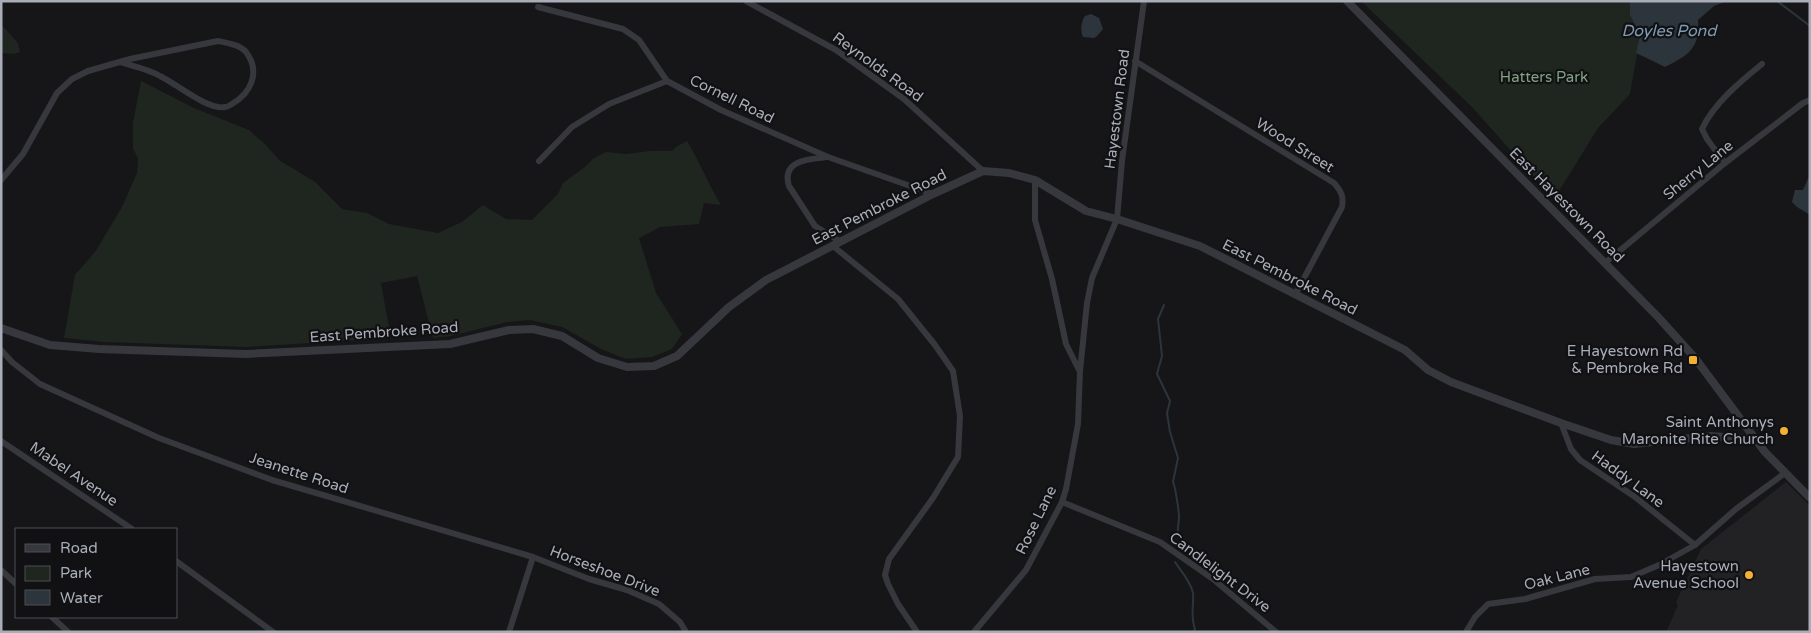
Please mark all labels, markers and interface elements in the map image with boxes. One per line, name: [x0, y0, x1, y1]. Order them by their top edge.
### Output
water label: Doyles Pond: [1622, 21, 1718, 41]
street label: Reynolds Road: [829, 28, 927, 106]
street label: Hayestown Road: [1101, 48, 1133, 170]
park label: Hatters Park: [1500, 68, 1588, 86]
street label: Cornell Road: [687, 71, 777, 127]
street label: Wood Street: [1253, 114, 1338, 176]
street label: Sherry Lane: [1659, 136, 1737, 204]
street label: East Hayestown Road: [1506, 144, 1628, 266]
street label: East Pembroke Road: [809, 165, 949, 249]
street label: East Pembroke Road: [1220, 235, 1360, 319]
street label: East Pembroke Road: [309, 318, 459, 346]
place label: E Hayestown Rd & Pembroke Rd: [1567, 342, 1683, 377]
marker: E Hayestown Rd & Pembroke Rd: [1687, 354, 1699, 366]
place label: Saint Anthonys Maronite Rite Church: [1622, 413, 1774, 448]
marker: Saint Anthonys Maronite Rite Church: [1778, 425, 1790, 437]
street label: Mabel Avenue: [27, 438, 121, 510]
street label: Haddy Lane: [1588, 447, 1668, 511]
street label: Jeanette Road: [247, 449, 351, 497]
street label: Rose Lane: [1012, 483, 1060, 557]
legend: [15, 528, 178, 618]
street label: Candlelight Drive: [1166, 528, 1274, 616]
text: Road: [60, 539, 98, 557]
street label: Horseshoe Drive: [547, 542, 663, 600]
place label: Hayestown Avenue School: [1633, 557, 1739, 592]
street label: Oak Lane: [1522, 560, 1592, 594]
text: Park: [60, 564, 92, 582]
marker: Hayestown Avenue School: [1743, 569, 1755, 581]
text: Water: [60, 589, 103, 607]

